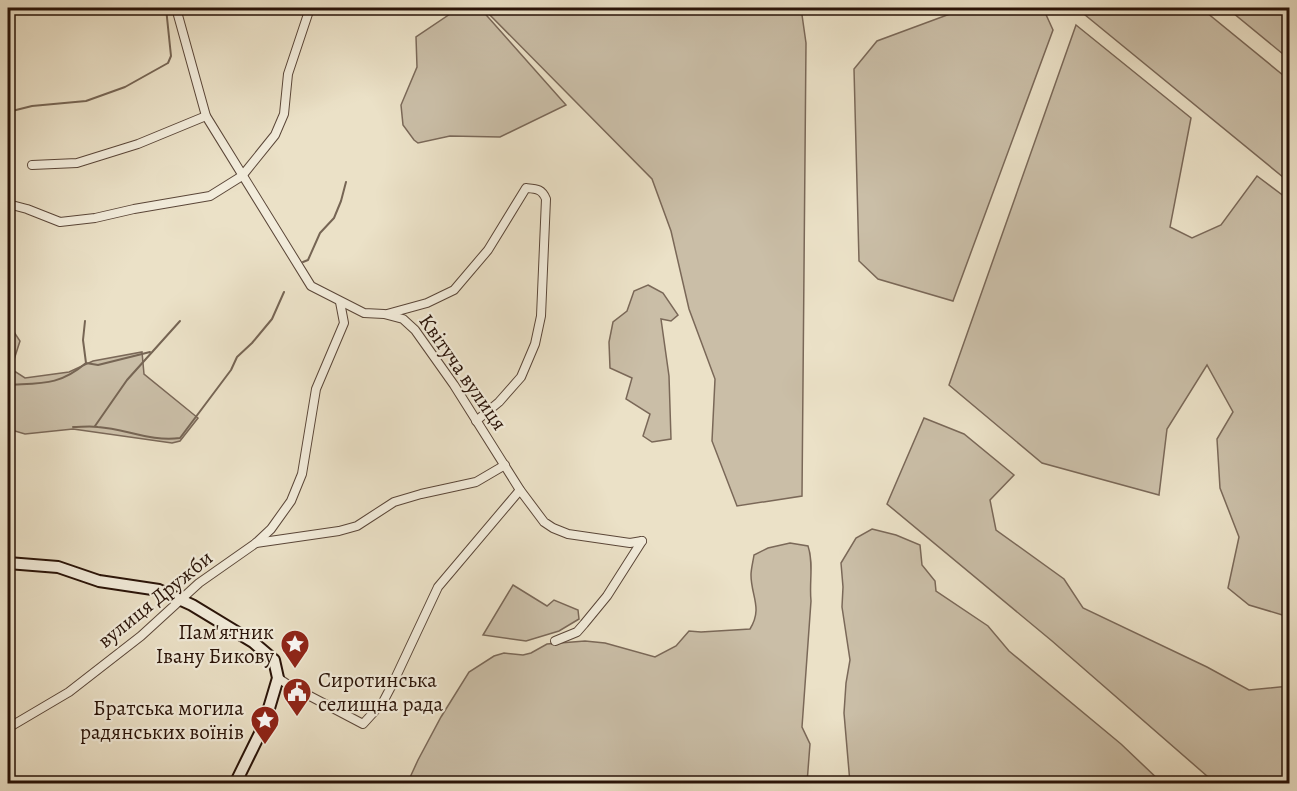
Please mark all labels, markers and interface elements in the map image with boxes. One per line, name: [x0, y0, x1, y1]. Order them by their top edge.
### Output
street label: Квітуча вулиця: [413, 308, 513, 436]
street label: вулиця Дружби: [91, 544, 219, 654]
place label: Пам'ятник Івану Бикову: [156, 618, 274, 670]
place icon: Пам'ятник Івану Бикову: [279, 628, 311, 670]
place label: Сиротинська селищна рада: [318, 666, 443, 718]
public building icon: Сиротинська селищна рада: [281, 676, 313, 718]
place label: Братська могила радянських воїнів: [80, 694, 244, 746]
place icon: Братська могила радянських воїнів: [249, 704, 281, 746]

